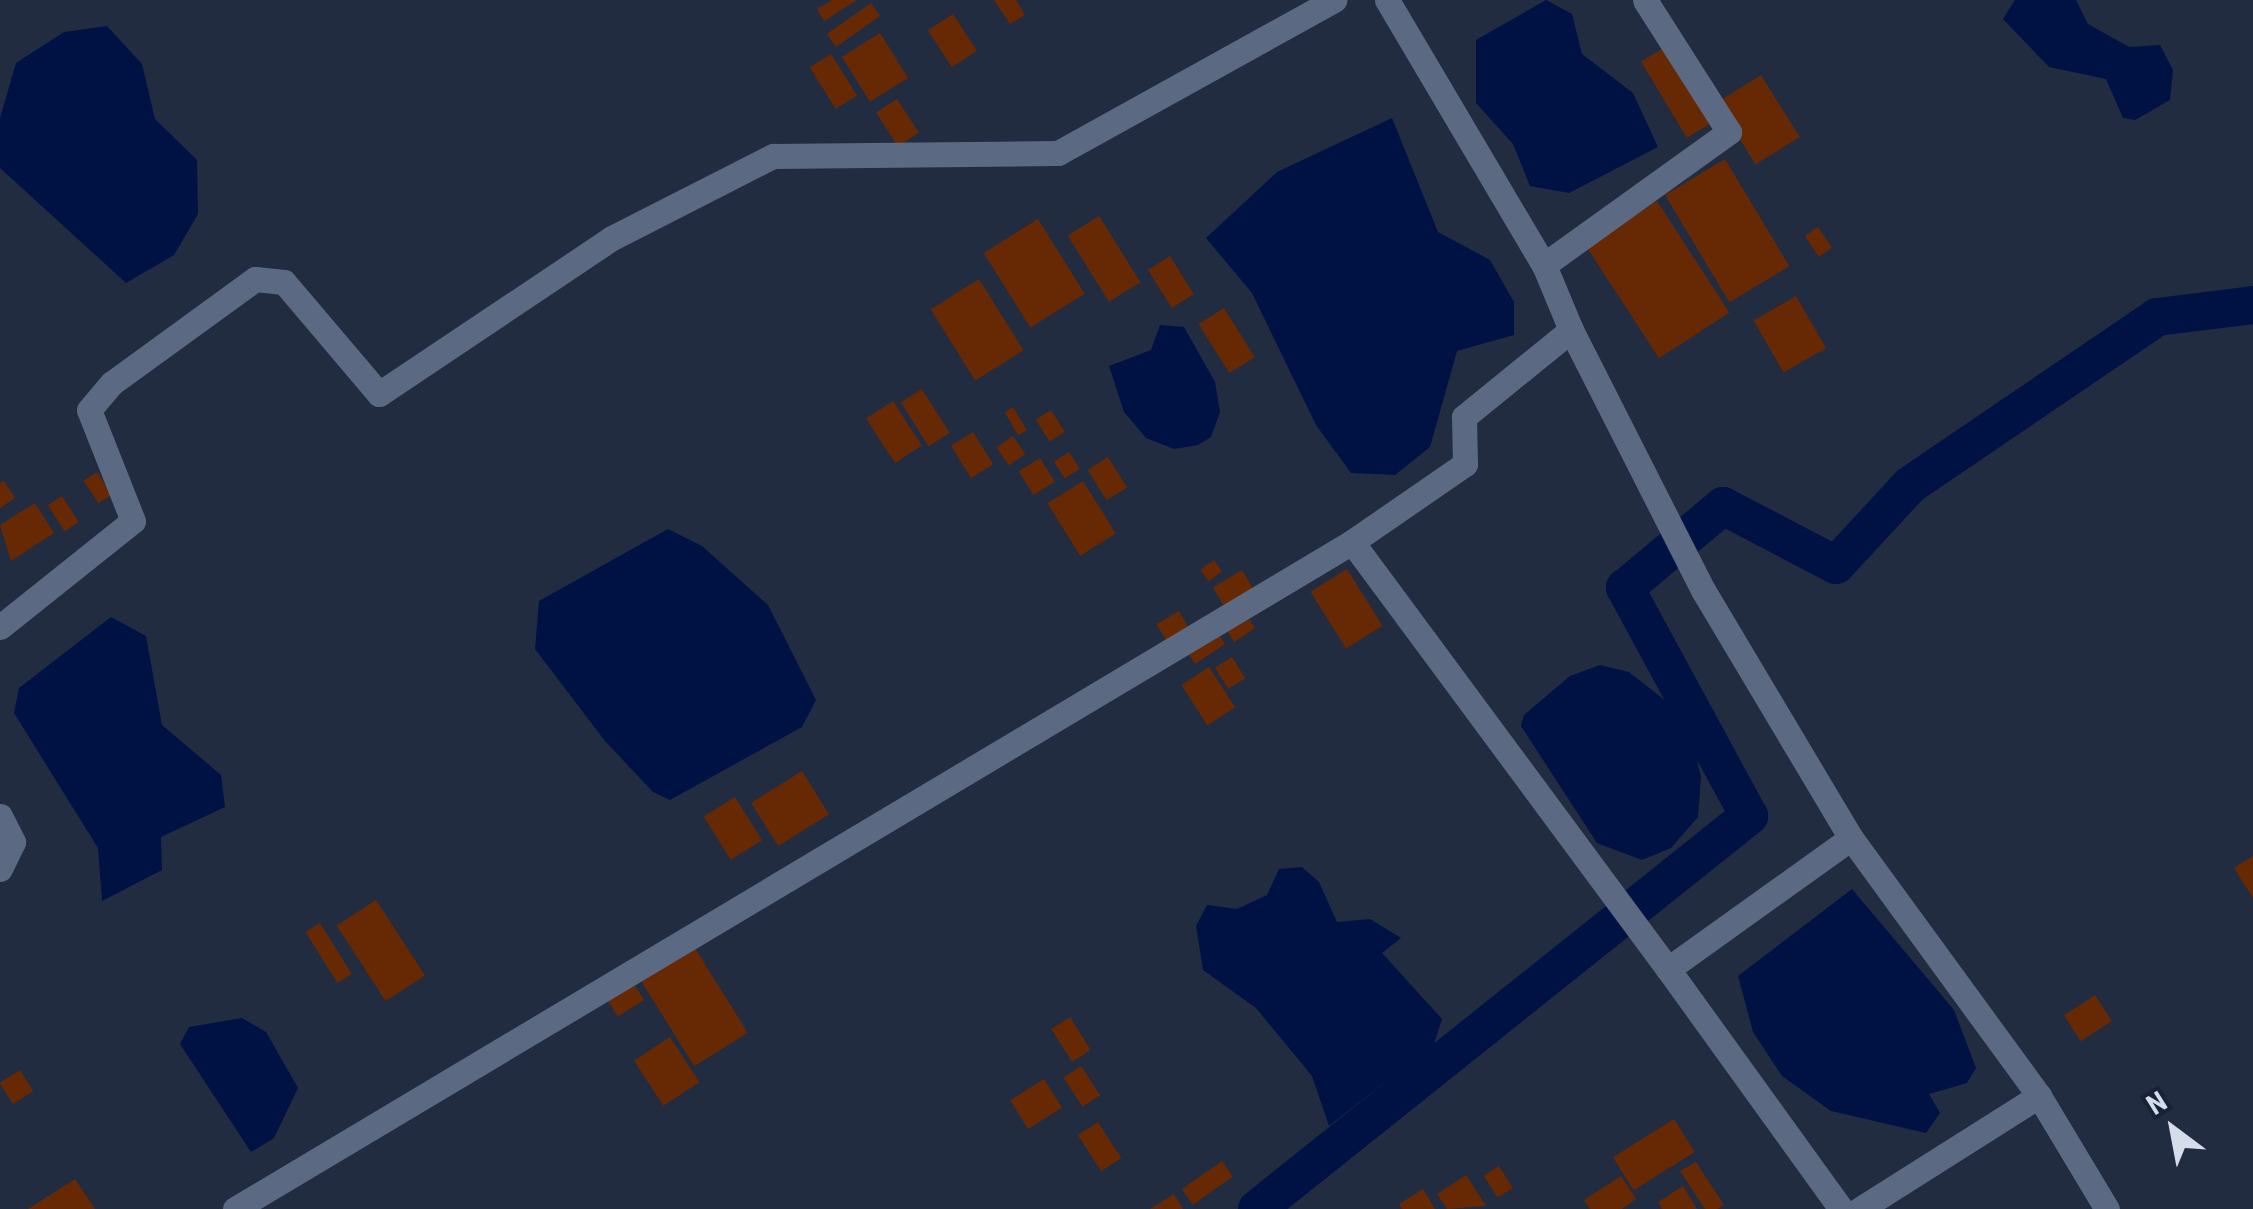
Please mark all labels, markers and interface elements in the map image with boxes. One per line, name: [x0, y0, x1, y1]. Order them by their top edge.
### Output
north arrow: [2123, 1079, 2223, 1179]
text: N: [2141, 1085, 2173, 1122]

